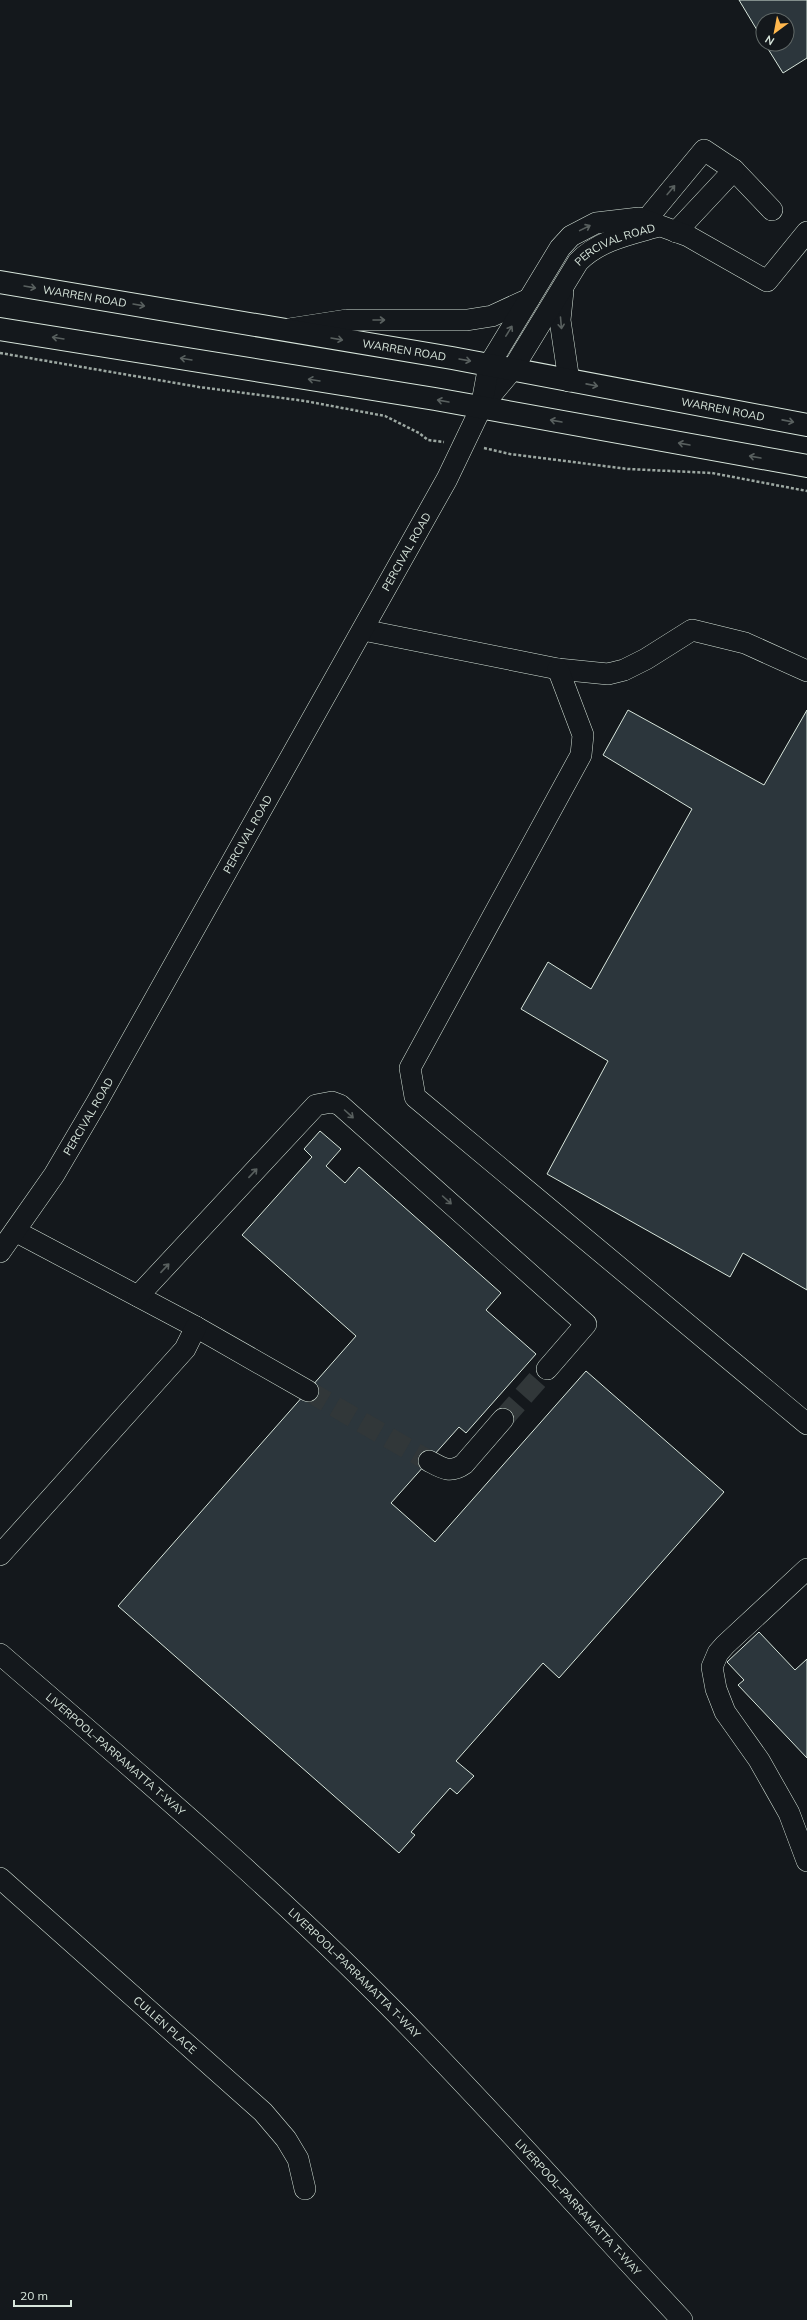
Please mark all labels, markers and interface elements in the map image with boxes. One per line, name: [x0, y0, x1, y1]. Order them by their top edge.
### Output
north arrow: [755, 12, 795, 52]
text: N: [762, 32, 777, 49]
one-way arrow: [666, 185, 675, 196]
street label: PERCIVAL ROAD: [571, 220, 657, 269]
one-way arrow: [579, 224, 591, 231]
street label: WARREN ROAD: [42, 282, 128, 310]
one-way arrow: [23, 283, 36, 291]
one-way arrow: [132, 302, 145, 310]
one-way arrow: [372, 316, 385, 324]
one-way arrow: [557, 316, 564, 329]
one-way arrow: [506, 325, 514, 337]
one-way arrow: [52, 334, 65, 342]
one-way arrow: [330, 335, 343, 343]
street label: WARREN ROAD: [361, 336, 447, 364]
one-way arrow: [180, 355, 193, 363]
one-way arrow: [458, 357, 471, 365]
one-way arrow: [308, 376, 321, 384]
one-way arrow: [585, 381, 598, 389]
street label: WARREN ROAD: [680, 394, 766, 424]
one-way arrow: [437, 396, 450, 404]
one-way arrow: [550, 417, 563, 425]
one-way arrow: [781, 417, 794, 425]
one-way arrow: [678, 440, 691, 448]
one-way arrow: [749, 453, 762, 461]
street label: PERCIVAL ROAD: [379, 510, 434, 593]
street label: PERCIVAL ROAD: [220, 792, 275, 876]
street label: PERCIVAL ROAD: [60, 1075, 116, 1158]
one-way arrow: [344, 1109, 355, 1118]
one-way arrow: [249, 1167, 258, 1178]
one-way arrow: [441, 1195, 451, 1204]
one-way arrow: [160, 1263, 170, 1273]
street label: LIVERPOOL–PARRAMATTA T-WAY: [43, 1690, 188, 1819]
street label: LIVERPOOL–PARRAMATTA T-WAY: [285, 1905, 424, 2041]
street label: CULLEN PLACE: [131, 1993, 200, 2057]
street label: LIVERPOOL–PARRAMATTA T-WAY: [512, 2136, 644, 2279]
scale bar: [14, 2282, 71, 2308]
text: 20 m: [20, 2288, 48, 2303]

